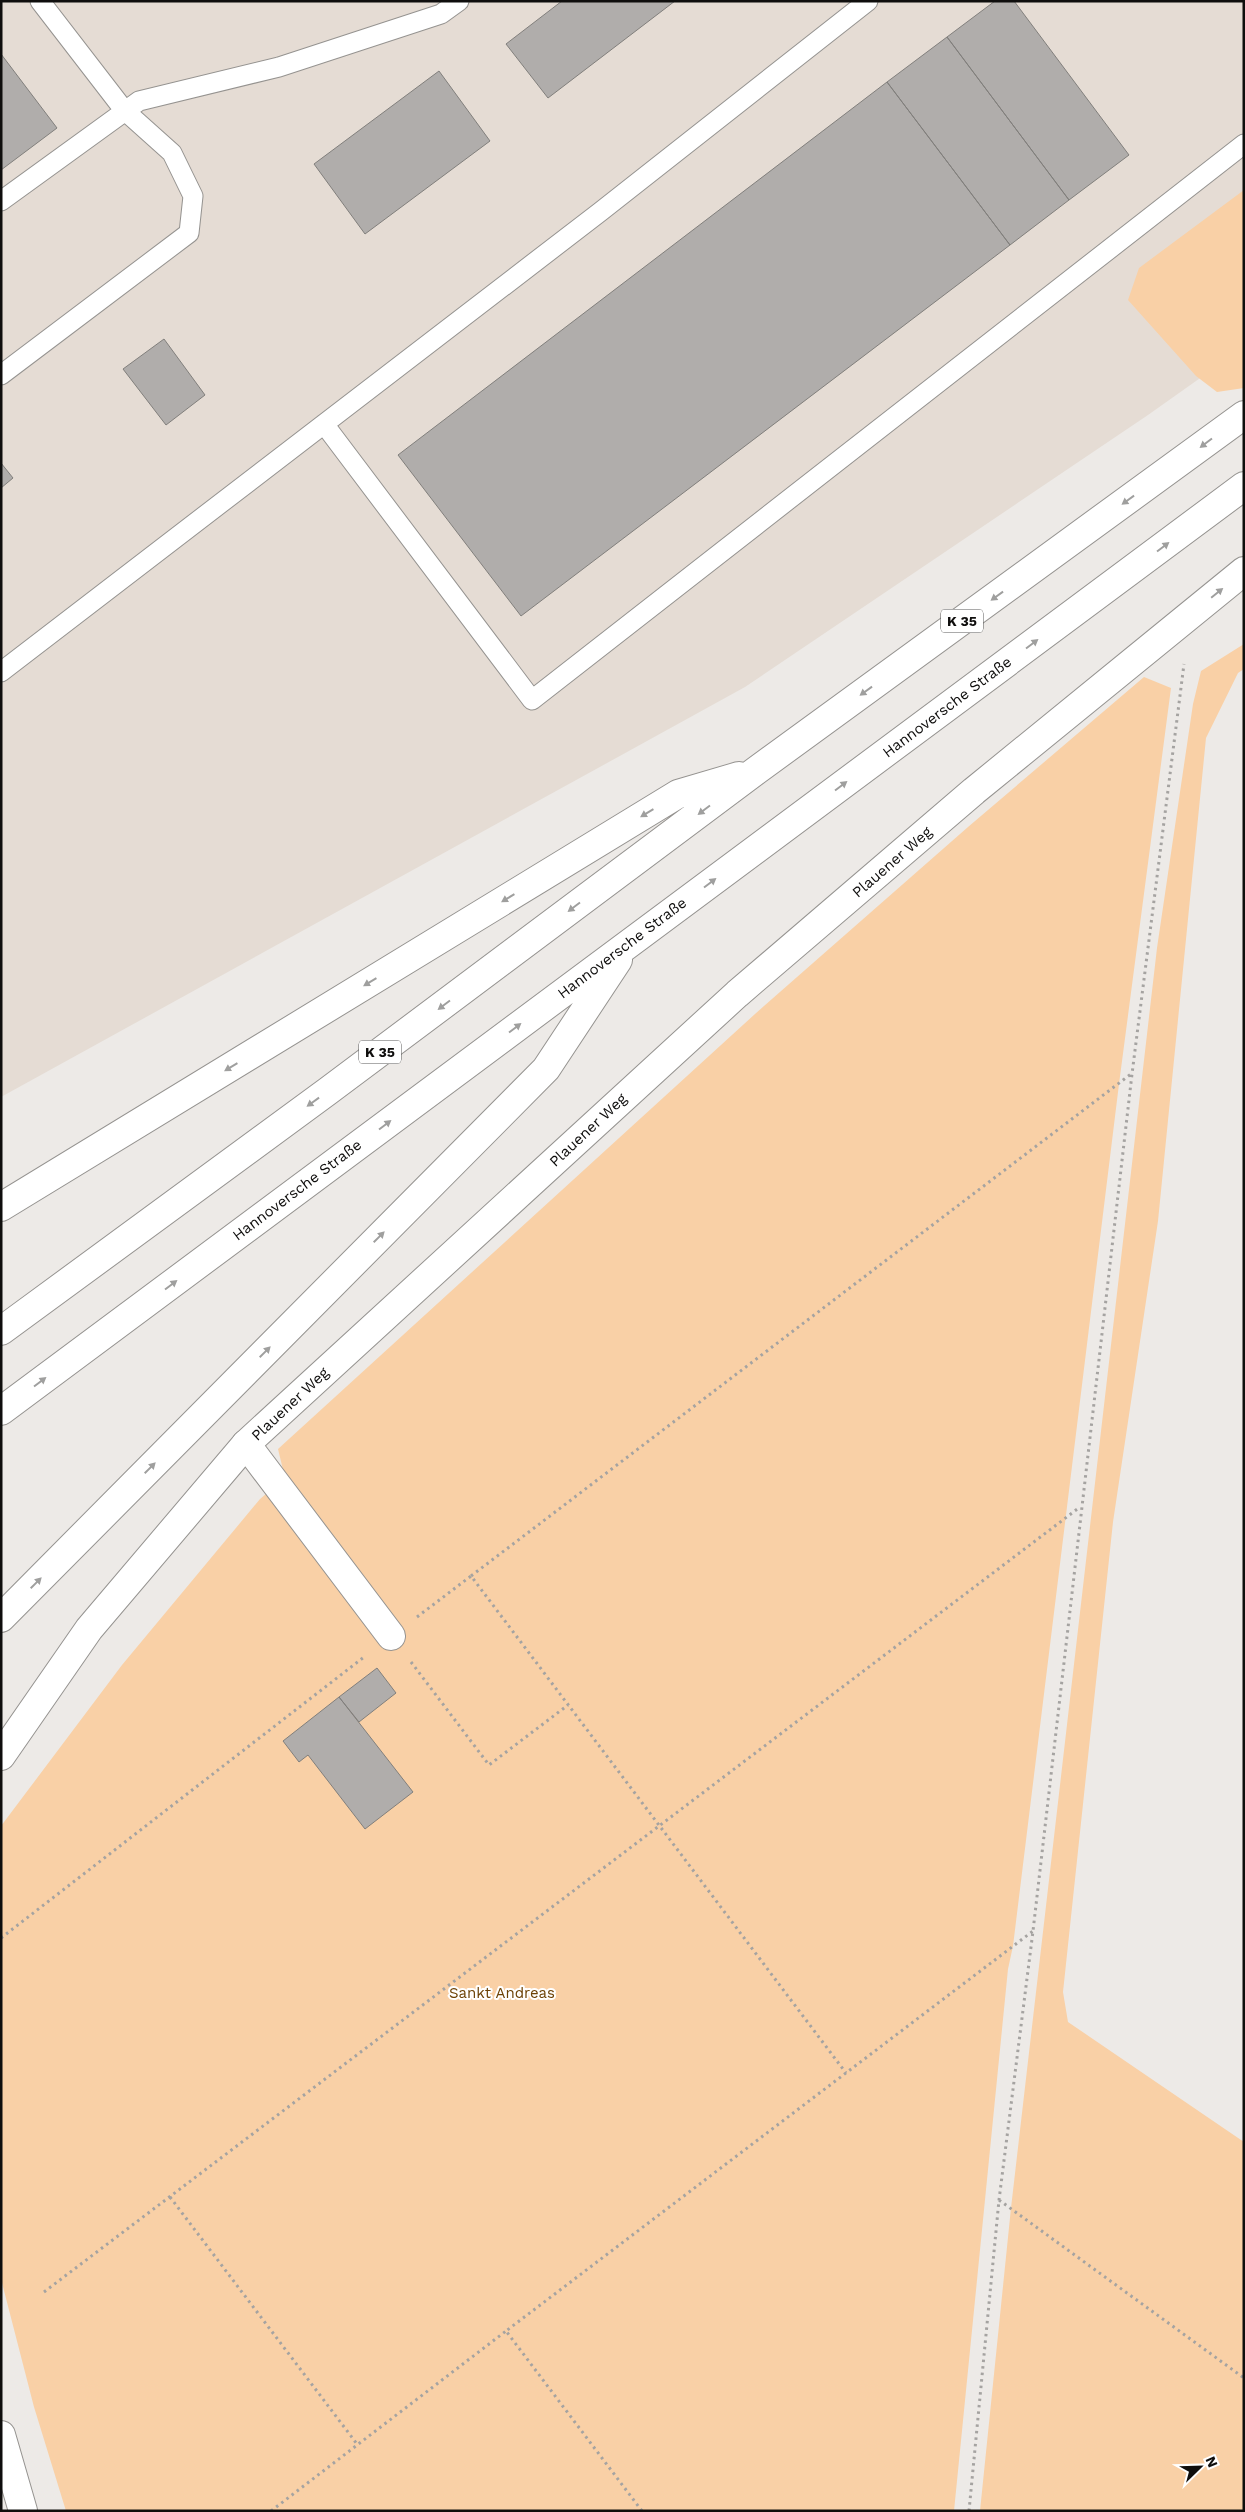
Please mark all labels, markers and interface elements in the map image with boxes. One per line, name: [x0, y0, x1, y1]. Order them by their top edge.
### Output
one-way arrow: [1199, 438, 1213, 448]
one-way arrow: [1122, 495, 1135, 505]
one-way arrow: [1156, 542, 1170, 552]
one-way arrow: [1210, 587, 1223, 598]
one-way arrow: [991, 590, 1004, 601]
road number: K 35: [941, 610, 983, 632]
one-way arrow: [1025, 638, 1038, 649]
street label: Hannoversche Straße: [879, 653, 1015, 761]
one-way arrow: [859, 686, 873, 696]
one-way arrow: [834, 781, 848, 791]
one-way arrow: [697, 805, 711, 815]
one-way arrow: [640, 808, 653, 817]
street label: Plauener Weg: [849, 823, 935, 901]
one-way arrow: [703, 877, 716, 888]
one-way arrow: [502, 893, 515, 902]
street label: Hannoversche Straße: [554, 894, 690, 1002]
one-way arrow: [568, 902, 581, 913]
one-way arrow: [363, 978, 376, 987]
one-way arrow: [438, 999, 451, 1010]
one-way arrow: [508, 1023, 522, 1033]
road number: K 35: [359, 1040, 401, 1064]
one-way arrow: [224, 1062, 237, 1072]
street label: Plauener Weg: [546, 1090, 630, 1170]
one-way arrow: [306, 1097, 320, 1107]
one-way arrow: [378, 1120, 392, 1130]
street label: Hannoversche Straße: [229, 1136, 365, 1244]
one-way arrow: [373, 1231, 385, 1243]
one-way arrow: [164, 1280, 178, 1290]
one-way arrow: [258, 1347, 270, 1359]
street label: Plauener Weg: [248, 1364, 332, 1444]
one-way arrow: [33, 1377, 47, 1387]
one-way arrow: [144, 1462, 156, 1474]
one-way arrow: [29, 1577, 41, 1589]
park label: Sankt Andreas: [449, 1984, 555, 2002]
north arrow: [1175, 2442, 1225, 2492]
text: N: [1203, 2454, 1221, 2470]

